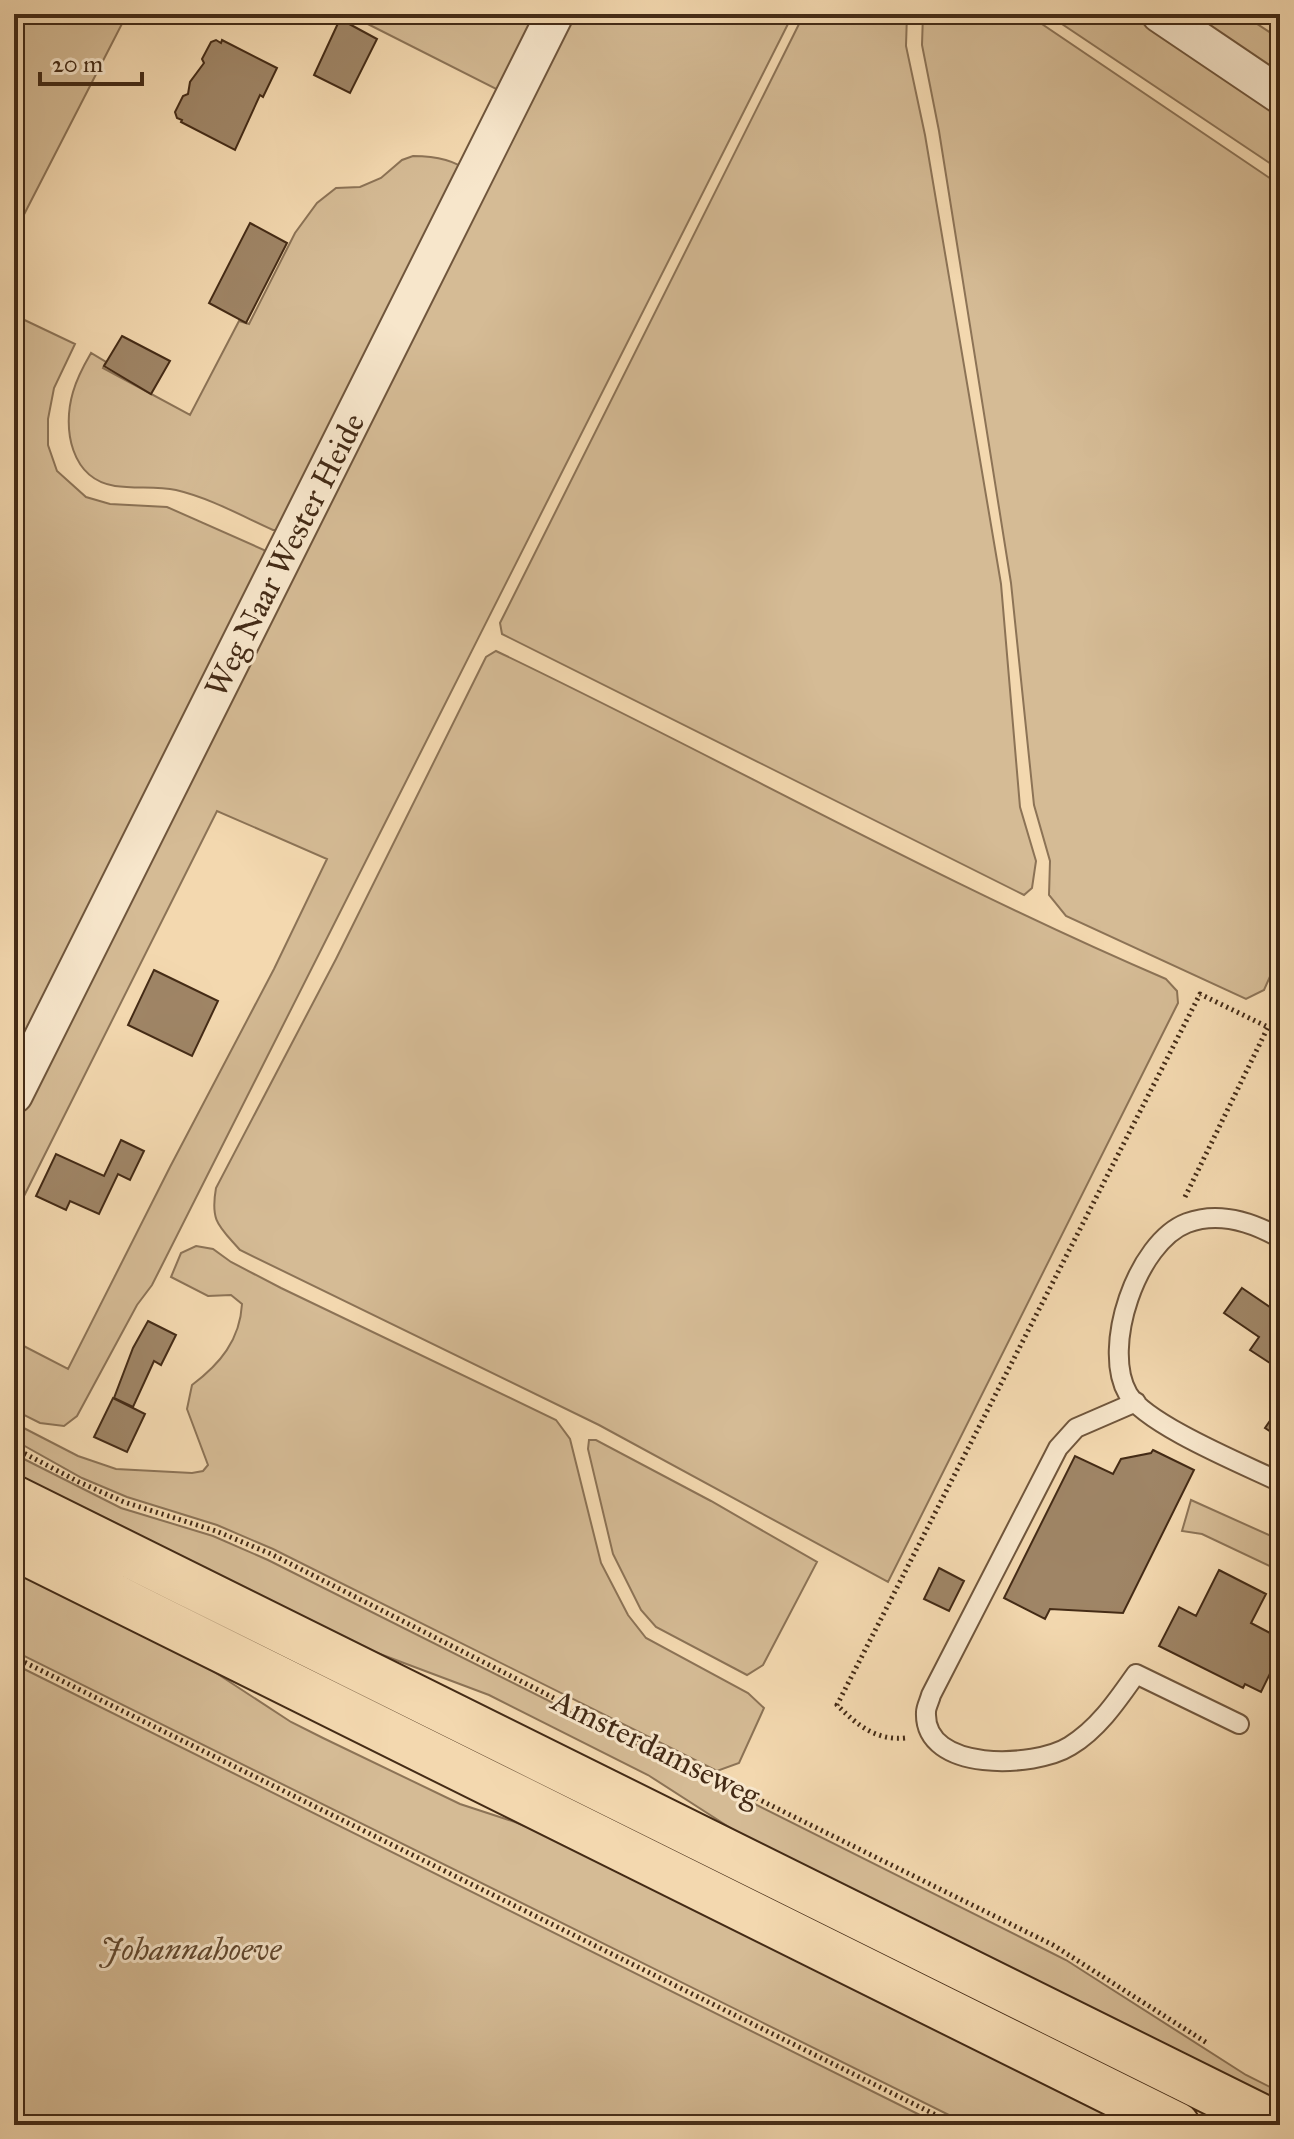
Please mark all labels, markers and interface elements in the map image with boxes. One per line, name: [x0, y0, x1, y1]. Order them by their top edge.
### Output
scale bar: [40, 36, 142, 86]
text: 20 m: [52, 49, 103, 79]
street label: Weg Naar Wester Heide: [197, 407, 373, 703]
street label: Amsterdamseweg: [544, 1680, 768, 1816]
park label: Johannahoeve: [99, 1930, 283, 1969]

